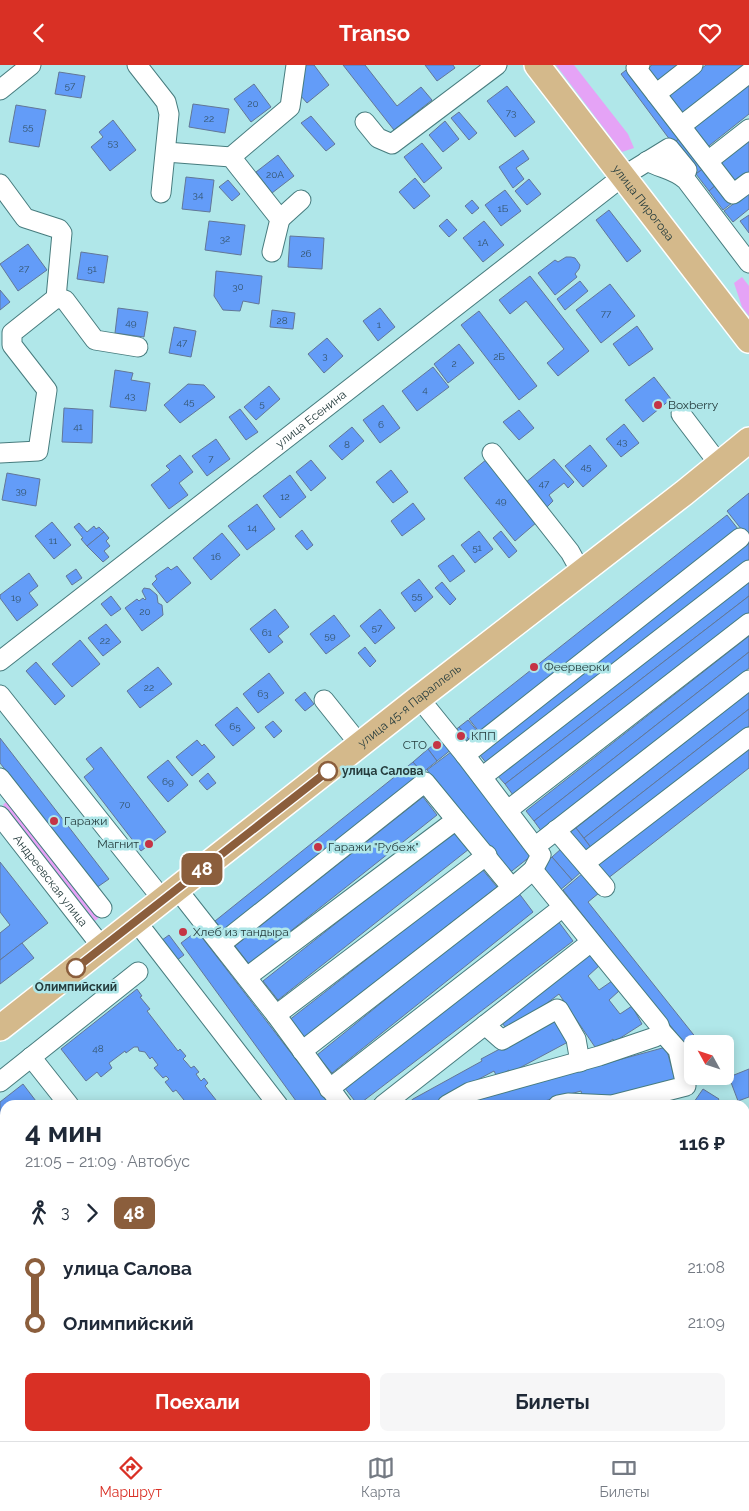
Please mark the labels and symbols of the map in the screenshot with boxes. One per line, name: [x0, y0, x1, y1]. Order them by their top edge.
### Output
house number: 57: [65, 80, 76, 91]
house number: 20: [247, 98, 259, 109]
house number: 73: [506, 107, 516, 118]
house number: 22: [204, 113, 214, 124]
house number: 55: [23, 121, 34, 132]
house number: 53: [108, 137, 118, 148]
street label: улица Пирогова: [610, 162, 677, 244]
house number: 20А: [266, 169, 284, 180]
house number: 34: [193, 189, 204, 200]
house number: 1Б: [498, 203, 509, 214]
house number: 32: [220, 233, 230, 244]
house number: 1А: [477, 237, 489, 248]
house number: 26: [300, 248, 312, 259]
house number: 27: [19, 263, 30, 274]
house number: 51: [87, 263, 98, 274]
house number: 30: [232, 281, 244, 292]
house number: 77: [601, 308, 612, 319]
house number: 28: [276, 315, 288, 326]
house number: 49: [125, 317, 137, 328]
house number: 1: [377, 319, 382, 330]
house number: 47: [177, 337, 188, 348]
house number: 3: [322, 350, 328, 361]
house number: 2Б: [493, 351, 505, 362]
house number: 2: [451, 358, 457, 369]
house number: 4: [422, 384, 428, 395]
street label: улица Есенина: [273, 387, 349, 451]
house number: 43: [125, 390, 135, 401]
house number: 45: [184, 396, 195, 407]
house number: 5: [259, 398, 265, 409]
place label: Boxberry: [668, 398, 719, 412]
marker: Boxberry: [652, 399, 664, 411]
house number: 6: [378, 419, 384, 430]
house number: 41: [73, 421, 84, 432]
house number: 43: [617, 436, 627, 447]
house number: 8: [344, 439, 350, 450]
house number: 7: [208, 453, 214, 464]
house number: 45: [581, 461, 592, 472]
house number: 47: [539, 478, 550, 489]
house number: 39: [15, 485, 27, 496]
house number: 12: [280, 491, 290, 502]
house number: 49: [495, 495, 507, 506]
house number: 14: [247, 522, 257, 533]
house number: 11: [49, 535, 58, 546]
house number: 51: [472, 542, 483, 553]
house number: 16: [211, 551, 221, 562]
house number: 55: [412, 590, 423, 601]
house number: 19: [11, 592, 21, 603]
house number: 20: [139, 606, 151, 617]
house number: 57: [372, 622, 383, 633]
house number: 61: [262, 627, 273, 638]
house number: 59: [324, 630, 336, 641]
house number: 22: [100, 635, 110, 646]
place label: Феерверки: [544, 660, 609, 674]
street label: улица 45-я Параллель: [355, 661, 464, 750]
marker: Феерверки: [528, 661, 540, 673]
house number: 22: [144, 682, 154, 693]
house number: 63: [257, 688, 269, 699]
house number: 65: [229, 721, 241, 732]
place label: КПП: [471, 729, 496, 743]
marker: КПП: [455, 730, 467, 742]
place label: СТО: [403, 738, 427, 752]
marker: СТО: [431, 739, 443, 751]
marker: улица Салова: [318, 761, 338, 781]
place label: улица Салова: [342, 764, 424, 778]
house number: 69: [162, 776, 174, 787]
house number: 70: [119, 799, 131, 810]
place label: Гаражи: [64, 814, 107, 828]
marker: Гаражи: [48, 815, 60, 827]
street label: Андреевская улица: [10, 832, 90, 929]
place label: Магнит: [97, 837, 139, 851]
marker: Магнит: [143, 838, 155, 850]
place label: Гаражи "Рубеж": [328, 840, 419, 854]
marker: Гаражи "Рубеж": [312, 841, 324, 853]
line badge: 48: [180, 853, 224, 885]
place label: Хлеб из тандыра: [193, 925, 289, 939]
marker: Хлеб из тандыра: [177, 926, 189, 938]
marker: Олимпийский: [66, 958, 86, 978]
place label: Олимпийский: [35, 980, 117, 994]
north arrow: [684, 1035, 734, 1085]
house number: 48: [92, 1043, 104, 1054]

